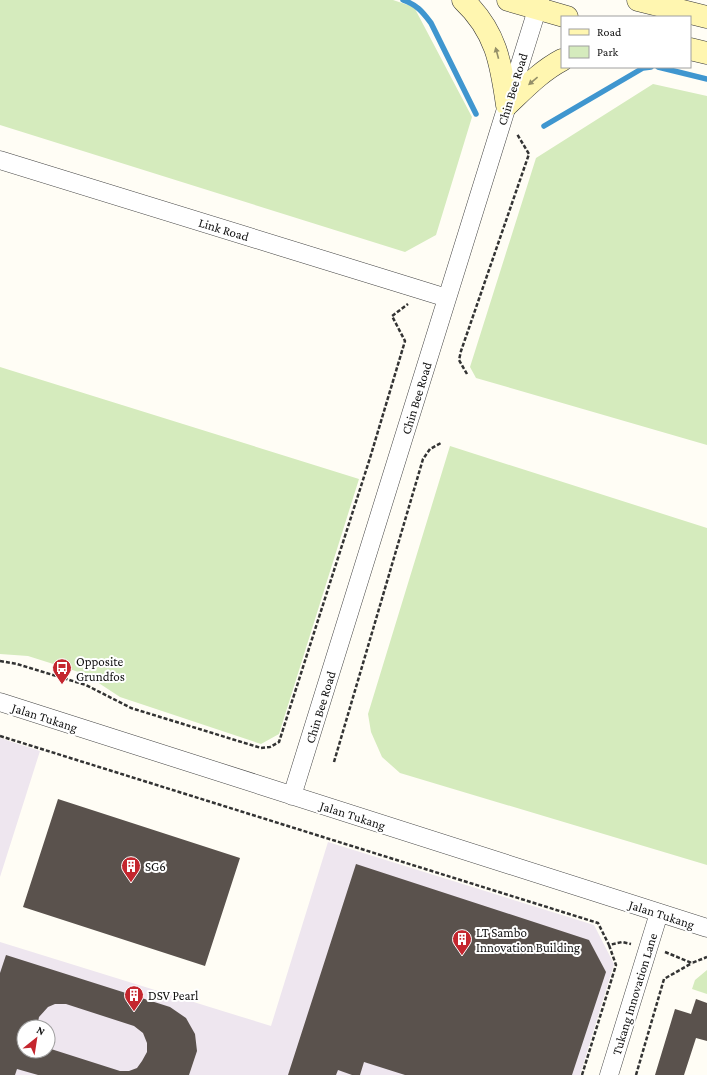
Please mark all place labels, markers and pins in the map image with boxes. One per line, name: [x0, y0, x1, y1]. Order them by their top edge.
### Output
place label: Opposite Grundfos: [76, 654, 125, 684]
bus stop icon: Opposite Grundfos: [51, 657, 73, 685]
building icon: SG6: [120, 855, 142, 883]
place label: SG6: [145, 859, 166, 874]
place label: LT Sambo Innovation Building: [476, 925, 581, 955]
building icon: LT Sambo Innovation Building: [451, 928, 473, 956]
building icon: DSV Pearl: [123, 984, 145, 1012]
place label: DSV Pearl: [148, 988, 199, 1003]

